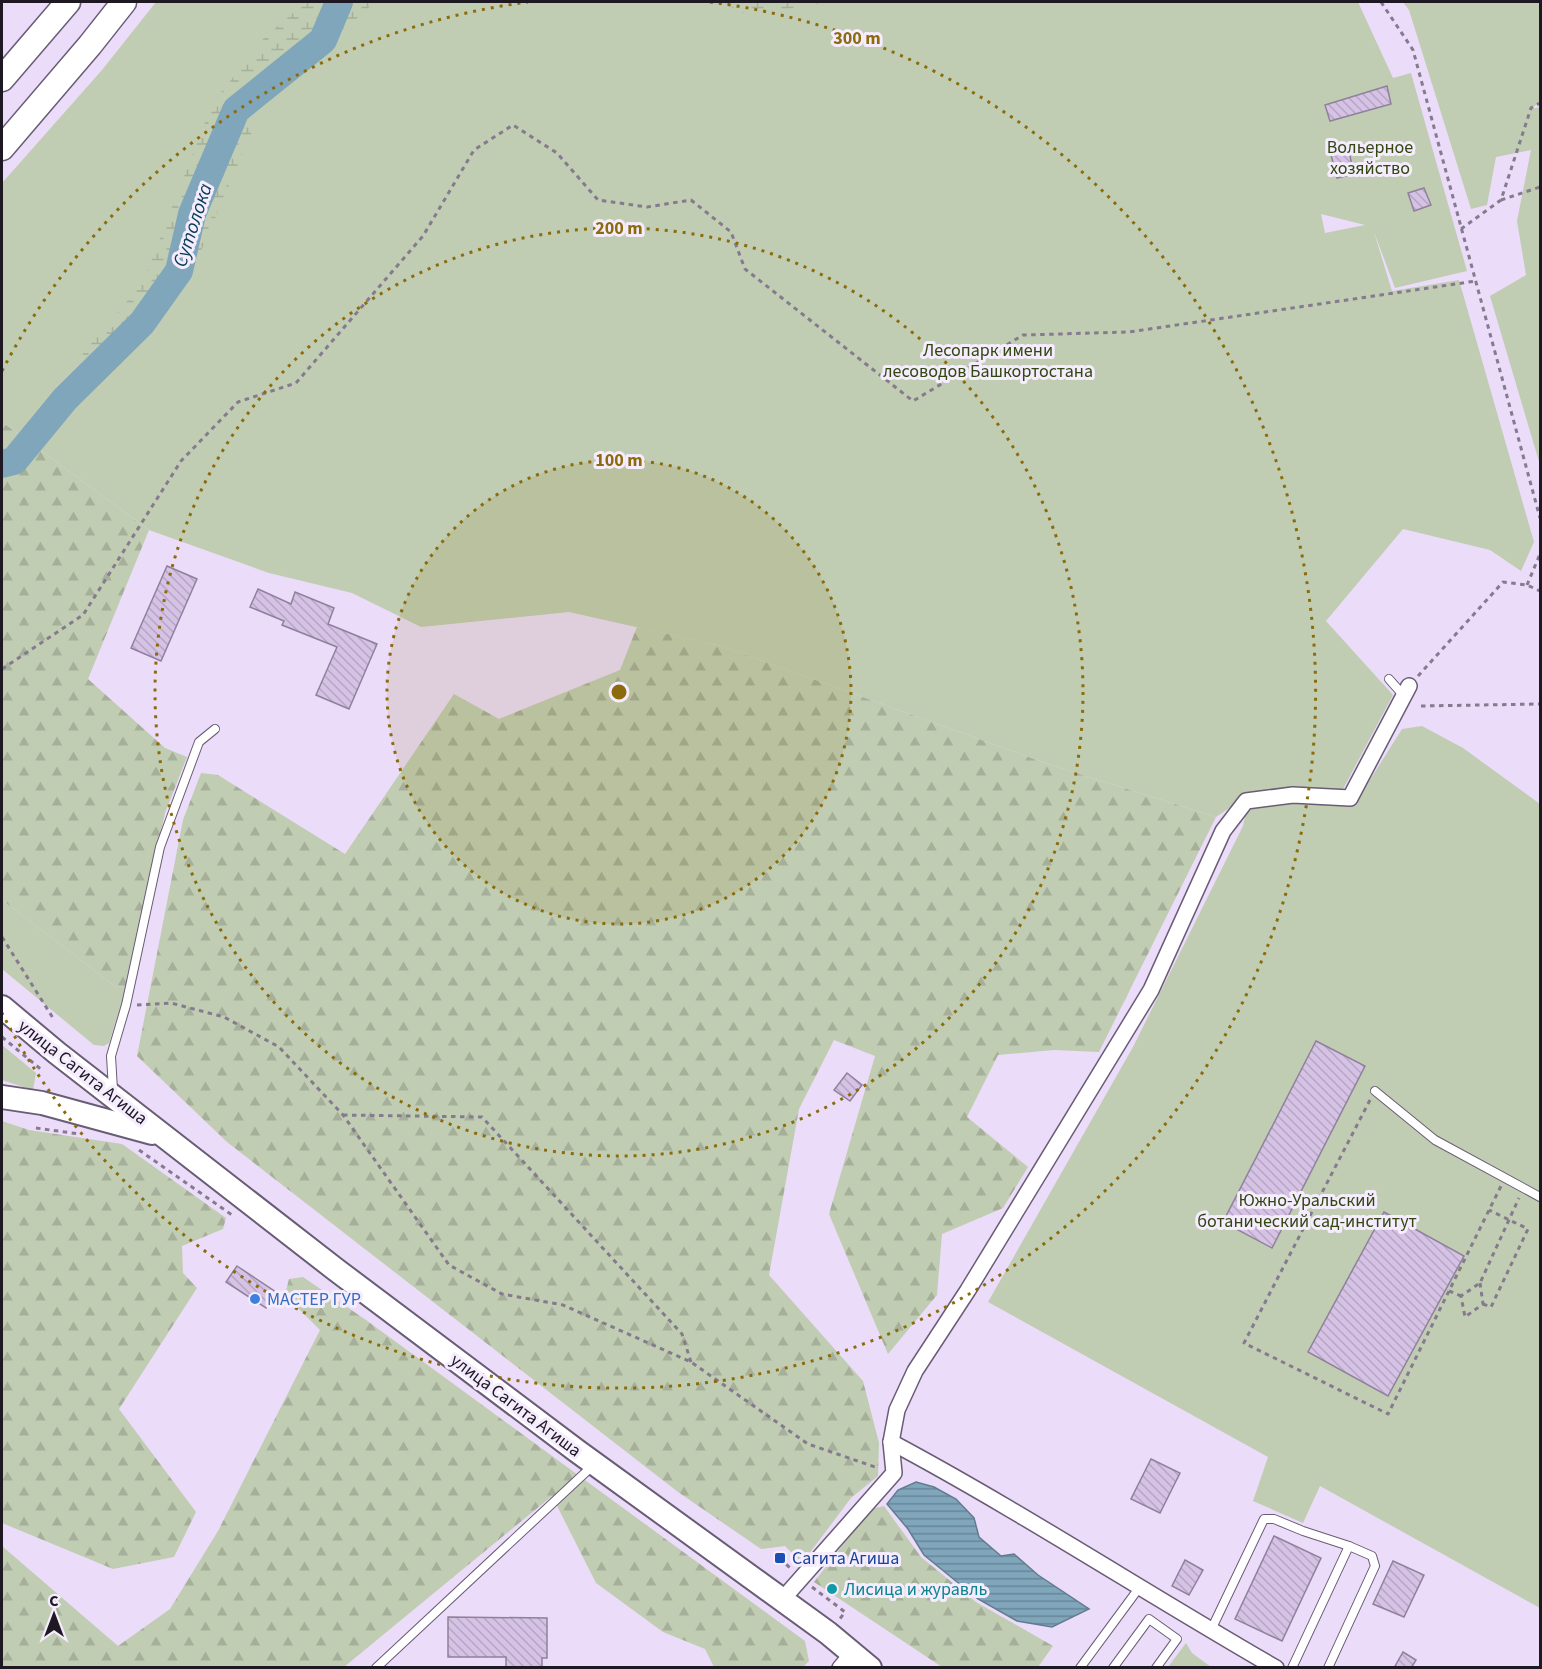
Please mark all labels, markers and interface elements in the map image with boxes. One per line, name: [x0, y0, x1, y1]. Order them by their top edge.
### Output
text: 300 m: [833, 26, 881, 51]
park label: Вольерное хозяйство: [1327, 135, 1413, 181]
water label: Сутолока: [166, 180, 220, 271]
text: 200 m: [595, 216, 643, 241]
park label: Лесопарк имени лесоводов Башкортостана: [883, 338, 1093, 384]
text: 100 m: [595, 448, 643, 473]
centre of rings: [609, 682, 629, 702]
street label: улица Сагита Агиша: [13, 1014, 153, 1131]
park label: Южно-Уральский ботанический сад-институт: [1197, 1188, 1417, 1234]
place label: МАСТЕР ГУР: [267, 1287, 361, 1312]
marker: МАСТЕР ГУР: [248, 1292, 262, 1306]
street label: улица Сагита Агиша: [445, 1348, 586, 1463]
place label: Сагита Агиша: [792, 1546, 899, 1571]
marker: Сагита Агиша: [773, 1551, 787, 1565]
place label: Лисица и журавль: [844, 1577, 987, 1602]
marker: Лисица и журавль: [825, 1582, 839, 1596]
north arrow: [24, 1585, 84, 1645]
text: С: [49, 1590, 59, 1612]

